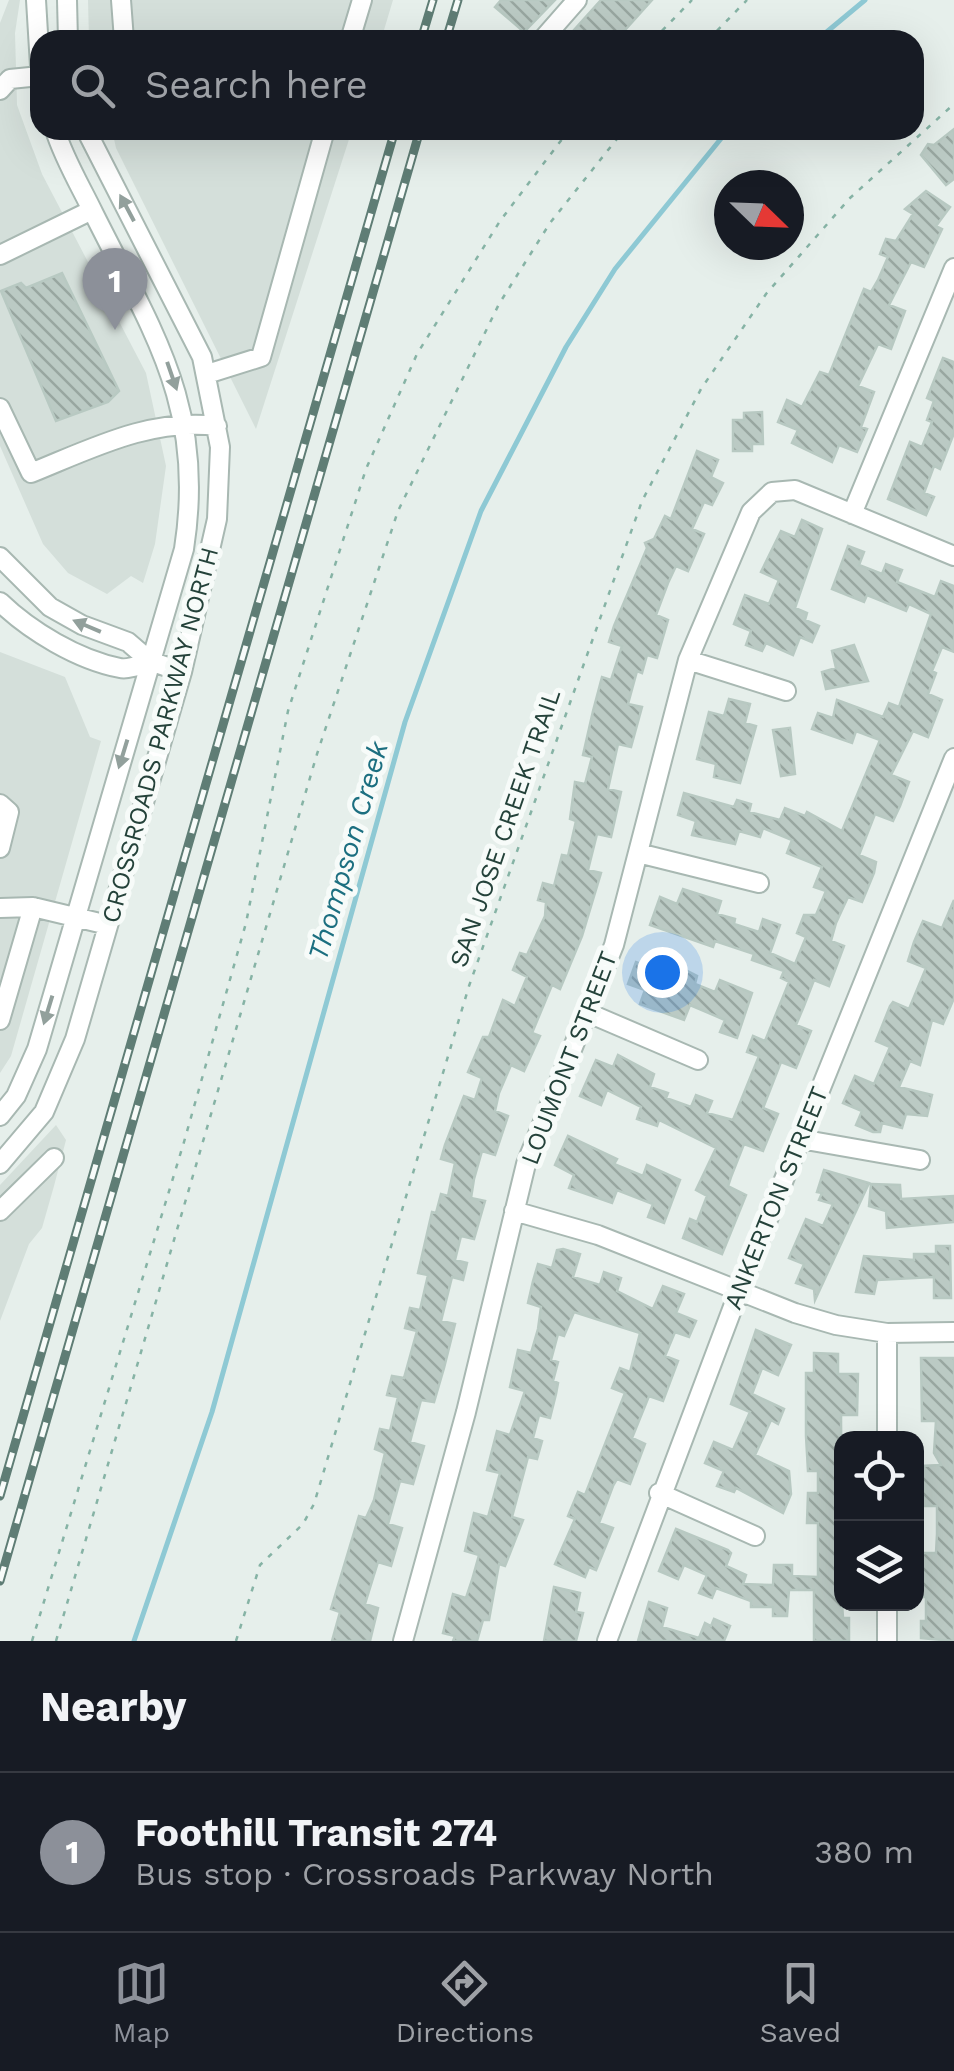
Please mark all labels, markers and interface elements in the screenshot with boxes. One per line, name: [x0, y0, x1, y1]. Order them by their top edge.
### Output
search box: [30, 30, 924, 140]
icon: search: [65, 58, 120, 113]
text: Search here: [145, 63, 368, 107]
north arrow: [714, 170, 804, 260]
one-way arrow: [119, 194, 136, 223]
pin: 1: [82, 248, 148, 330]
one-way arrow: [166, 361, 181, 391]
street label: CROSSROADS PARKWAY NORTH: [96, 544, 224, 926]
one-way arrow: [72, 618, 102, 634]
street label: SAN JOSE CREEK TRAIL: [444, 685, 566, 971]
water label: Thompson Creek: [301, 737, 395, 964]
one-way arrow: [115, 739, 130, 770]
street label: LOUMONT STREET: [515, 947, 623, 1169]
your location: [637, 947, 688, 998]
one-way arrow: [40, 995, 55, 1026]
street label: ANKERTON STREET: [718, 1082, 834, 1314]
map controls: [834, 1431, 924, 1611]
button: locate: [834, 1431, 924, 1521]
button: layers: [834, 1521, 924, 1611]
text: Nearby: [40, 1682, 187, 1731]
text: Foothill Transit 274: [135, 1811, 497, 1855]
text: 1: [66, 1833, 79, 1871]
text: 380 m: [814, 1833, 914, 1871]
text: Bus stop · Crossroads Parkway North: [135, 1855, 714, 1893]
tab: Map: [113, 1956, 170, 2049]
tab: Directions: [396, 1956, 534, 2049]
tab: Saved: [760, 1956, 841, 2049]

